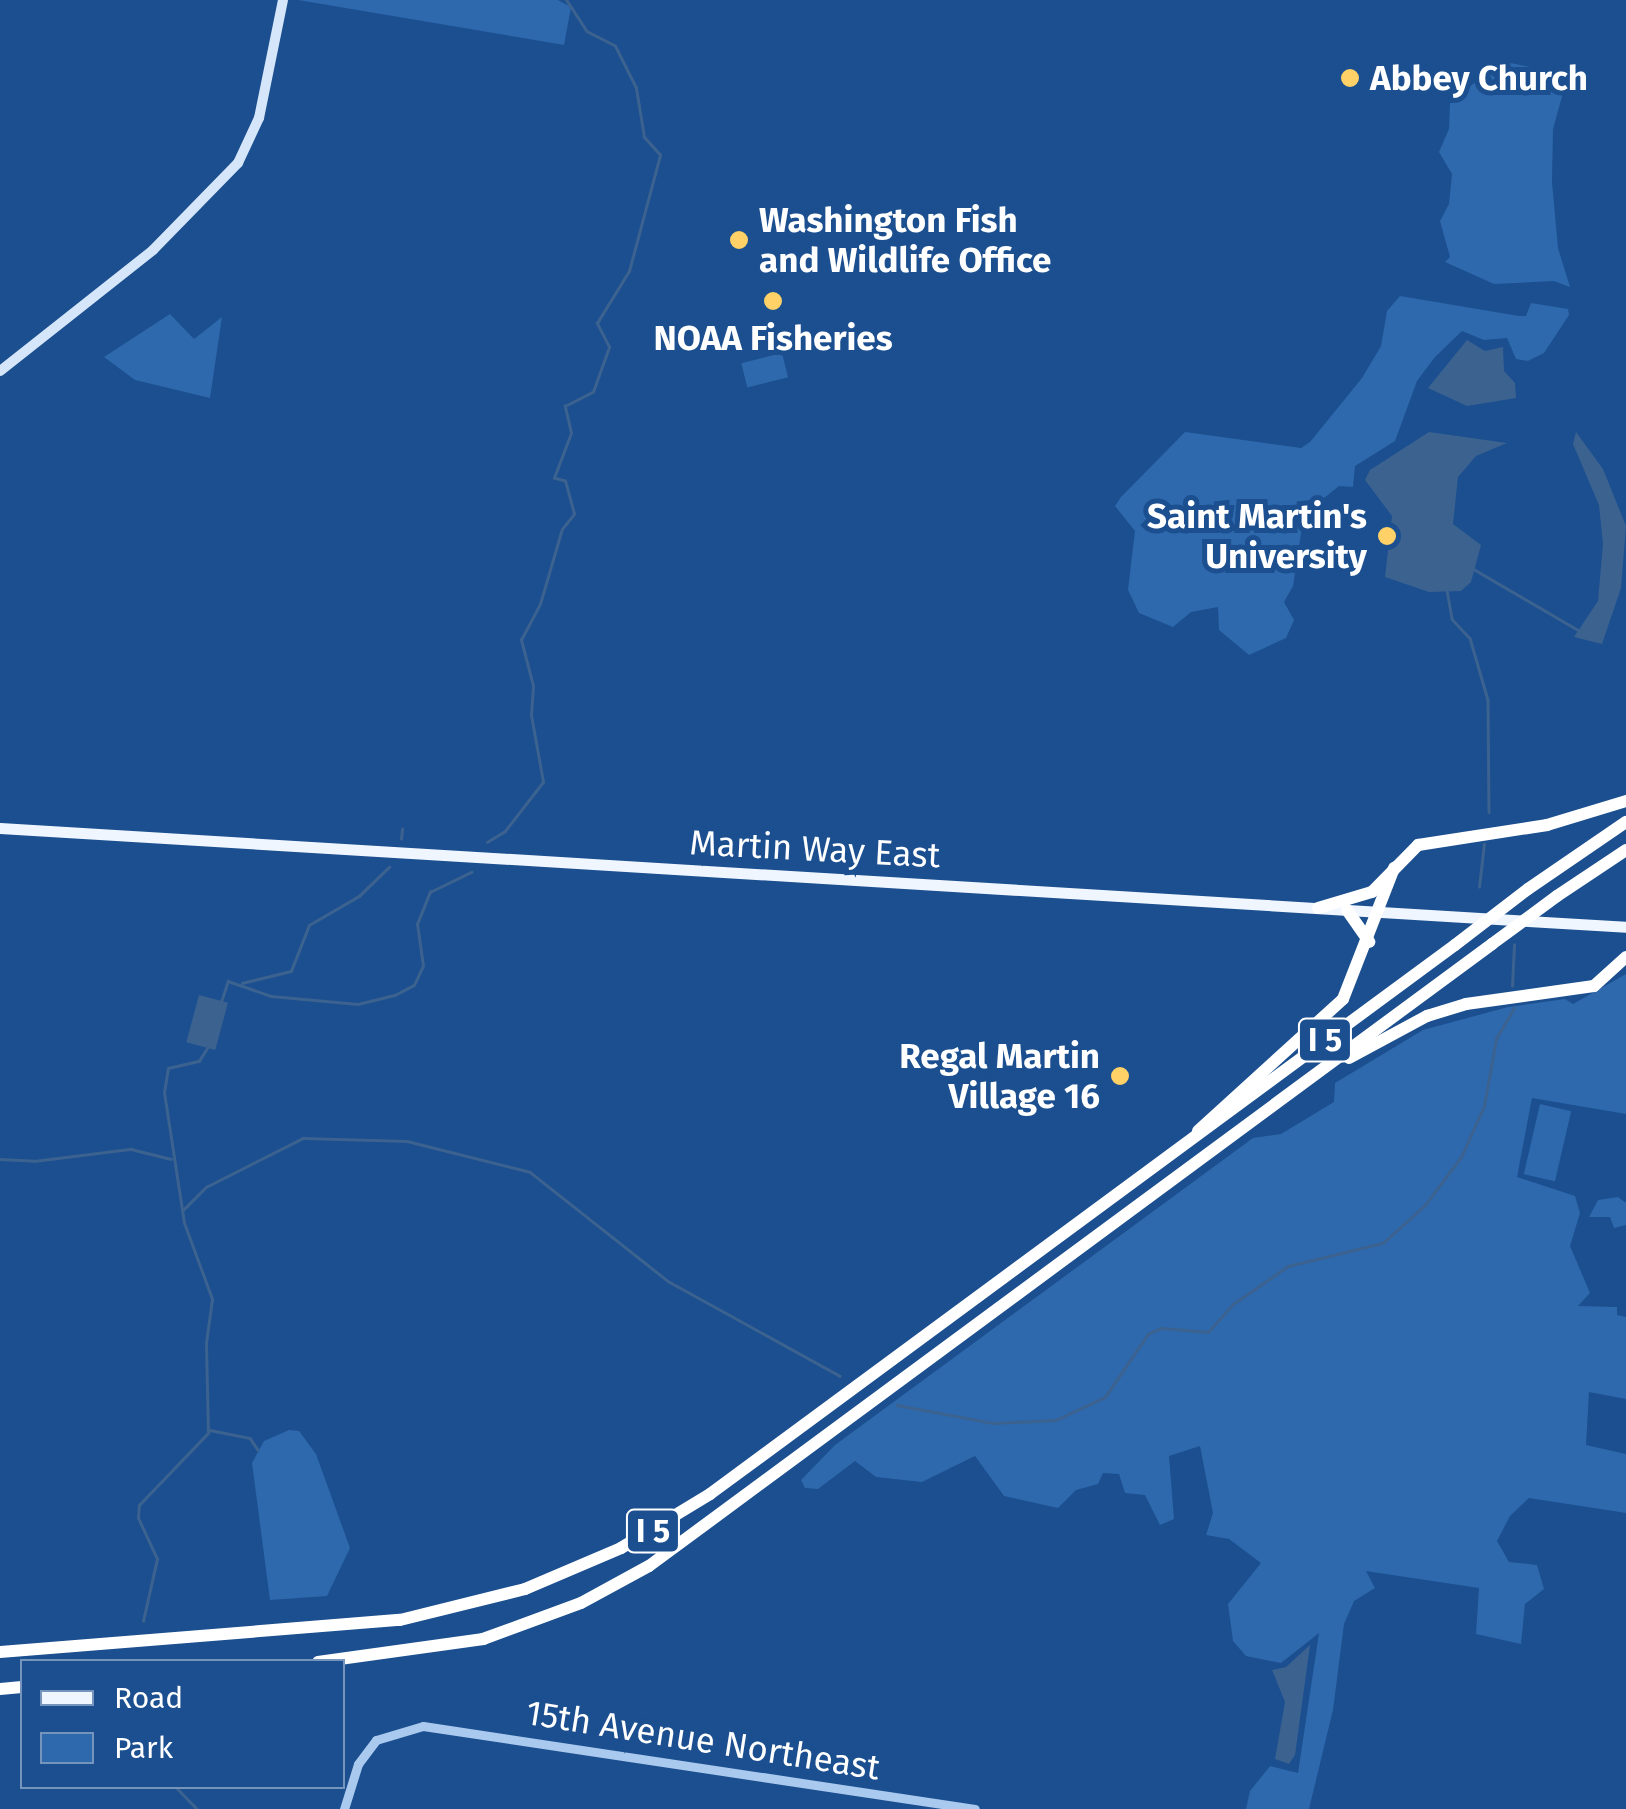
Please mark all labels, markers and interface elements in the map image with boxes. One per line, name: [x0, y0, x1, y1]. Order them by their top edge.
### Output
place label: Abbey Church: [1370, 57, 1588, 99]
marker: Abbey Church: [1339, 67, 1361, 89]
place label: Washington Fish and Wildlife Office: [759, 199, 1051, 281]
marker: Washington Fish and Wildlife Office: [728, 229, 750, 251]
marker: NOAA Fisheries: [762, 290, 784, 312]
place label: NOAA Fisheries: [653, 317, 893, 359]
place label: Saint Martin's University: [1147, 495, 1367, 577]
marker: Saint Martin's University: [1376, 525, 1398, 547]
street label: Martin Way East: [689, 821, 941, 877]
road number: I 5: [1298, 1013, 1352, 1067]
place label: Regal Martin Village 16: [899, 1035, 1100, 1117]
marker: Regal Martin Village 16: [1109, 1065, 1131, 1087]
road number: I 5: [626, 1504, 680, 1558]
legend: [20, 1659, 345, 1789]
text: Road: [114, 1680, 183, 1716]
street label: 15th Avenue Northeast: [523, 1691, 883, 1789]
text: Park: [114, 1730, 173, 1766]

